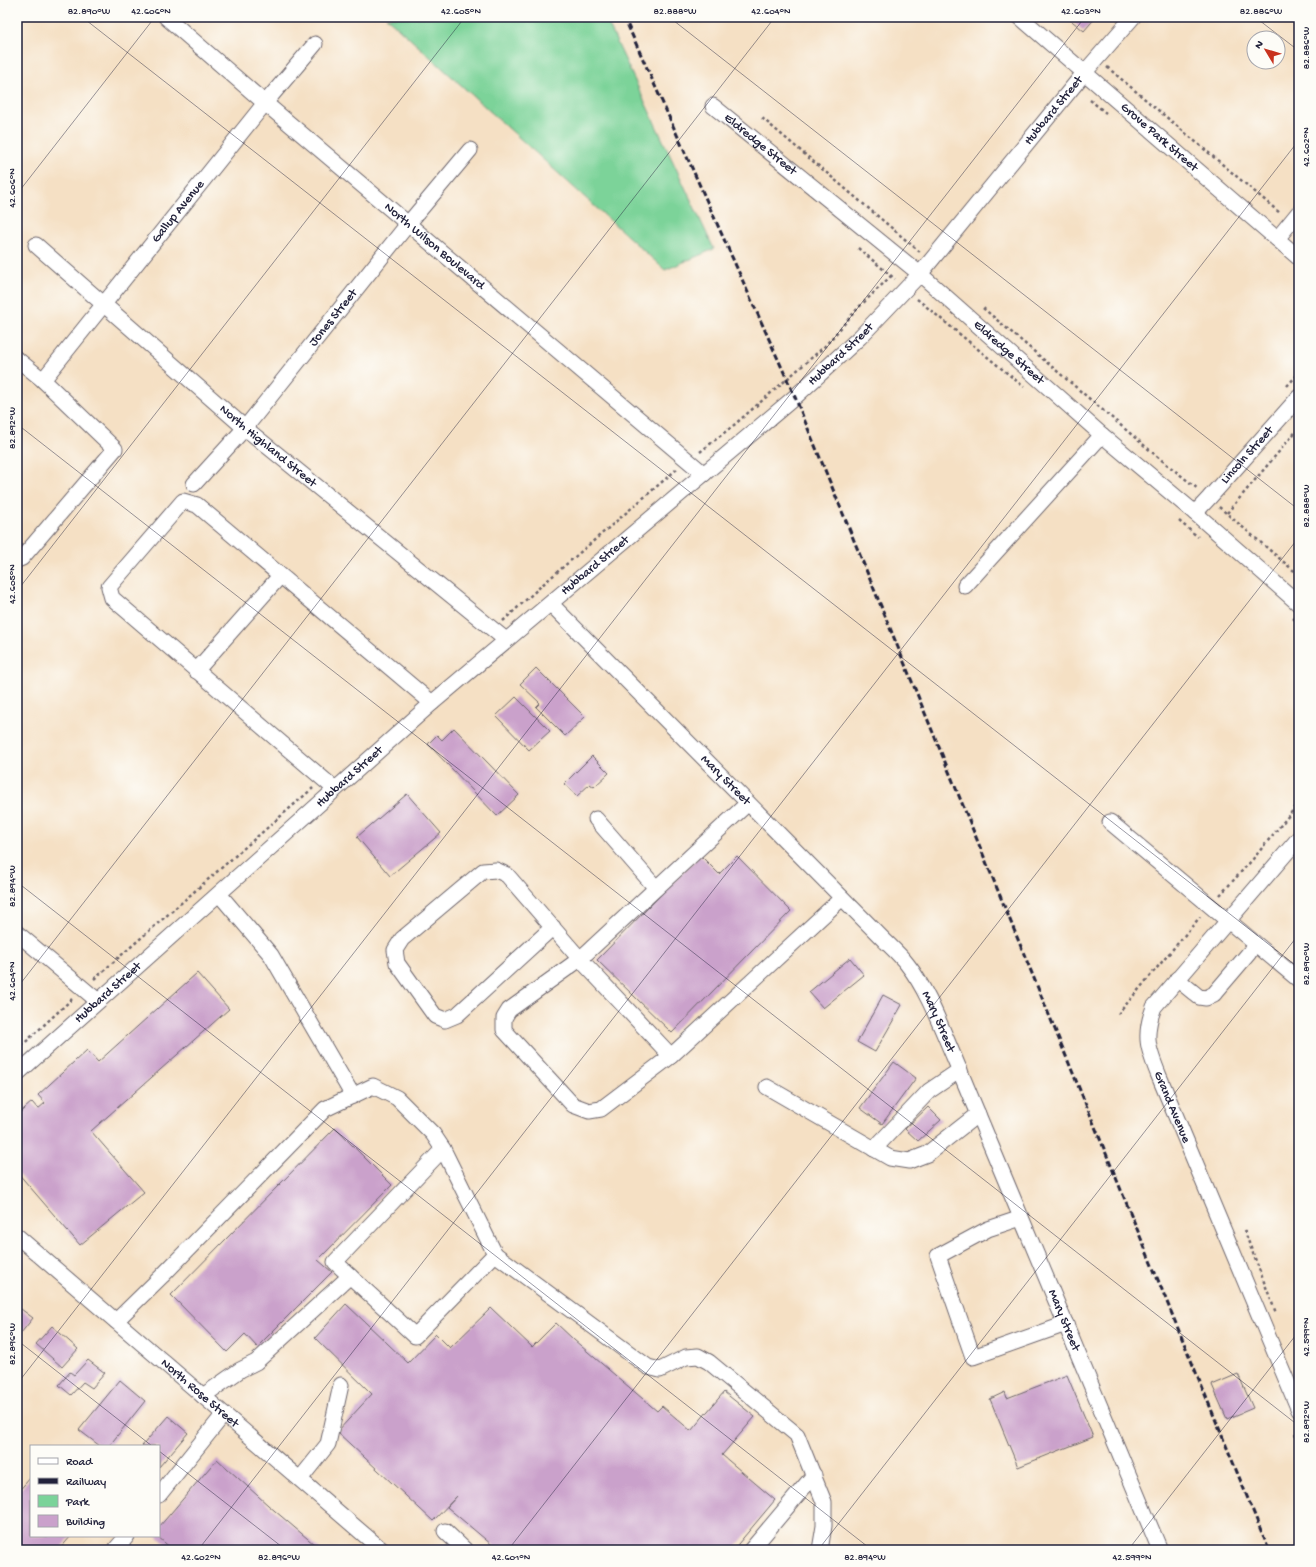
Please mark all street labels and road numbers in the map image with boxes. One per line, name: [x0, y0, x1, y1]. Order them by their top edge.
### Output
street label: Hubbard Street: [1021, 72, 1087, 148]
street label: Grove Park Street: [1117, 100, 1202, 176]
street label: Eldredge Street: [721, 110, 801, 180]
street label: Gallup Avenue: [148, 177, 208, 246]
street label: North Wilson Boulevard: [381, 199, 489, 294]
street label: Jones Street: [306, 285, 362, 349]
street label: Eldredge Street: [970, 317, 1048, 389]
street label: Hubbard Street: [805, 319, 878, 389]
street label: North Highland Street: [216, 402, 321, 492]
street label: Lincoln Street: [1218, 422, 1278, 487]
street label: Hubbard Street: [558, 531, 634, 598]
street label: Hubbard Street: [313, 742, 387, 811]
street label: Mary Street: [697, 752, 755, 810]
street label: Hubbard Street: [71, 958, 146, 1026]
street label: Mary Street: [918, 988, 959, 1056]
street label: Grand Avenue: [1150, 1069, 1194, 1145]
street label: Mary Street: [1044, 1287, 1084, 1355]
street label: North Rose Street: [158, 1355, 243, 1432]

